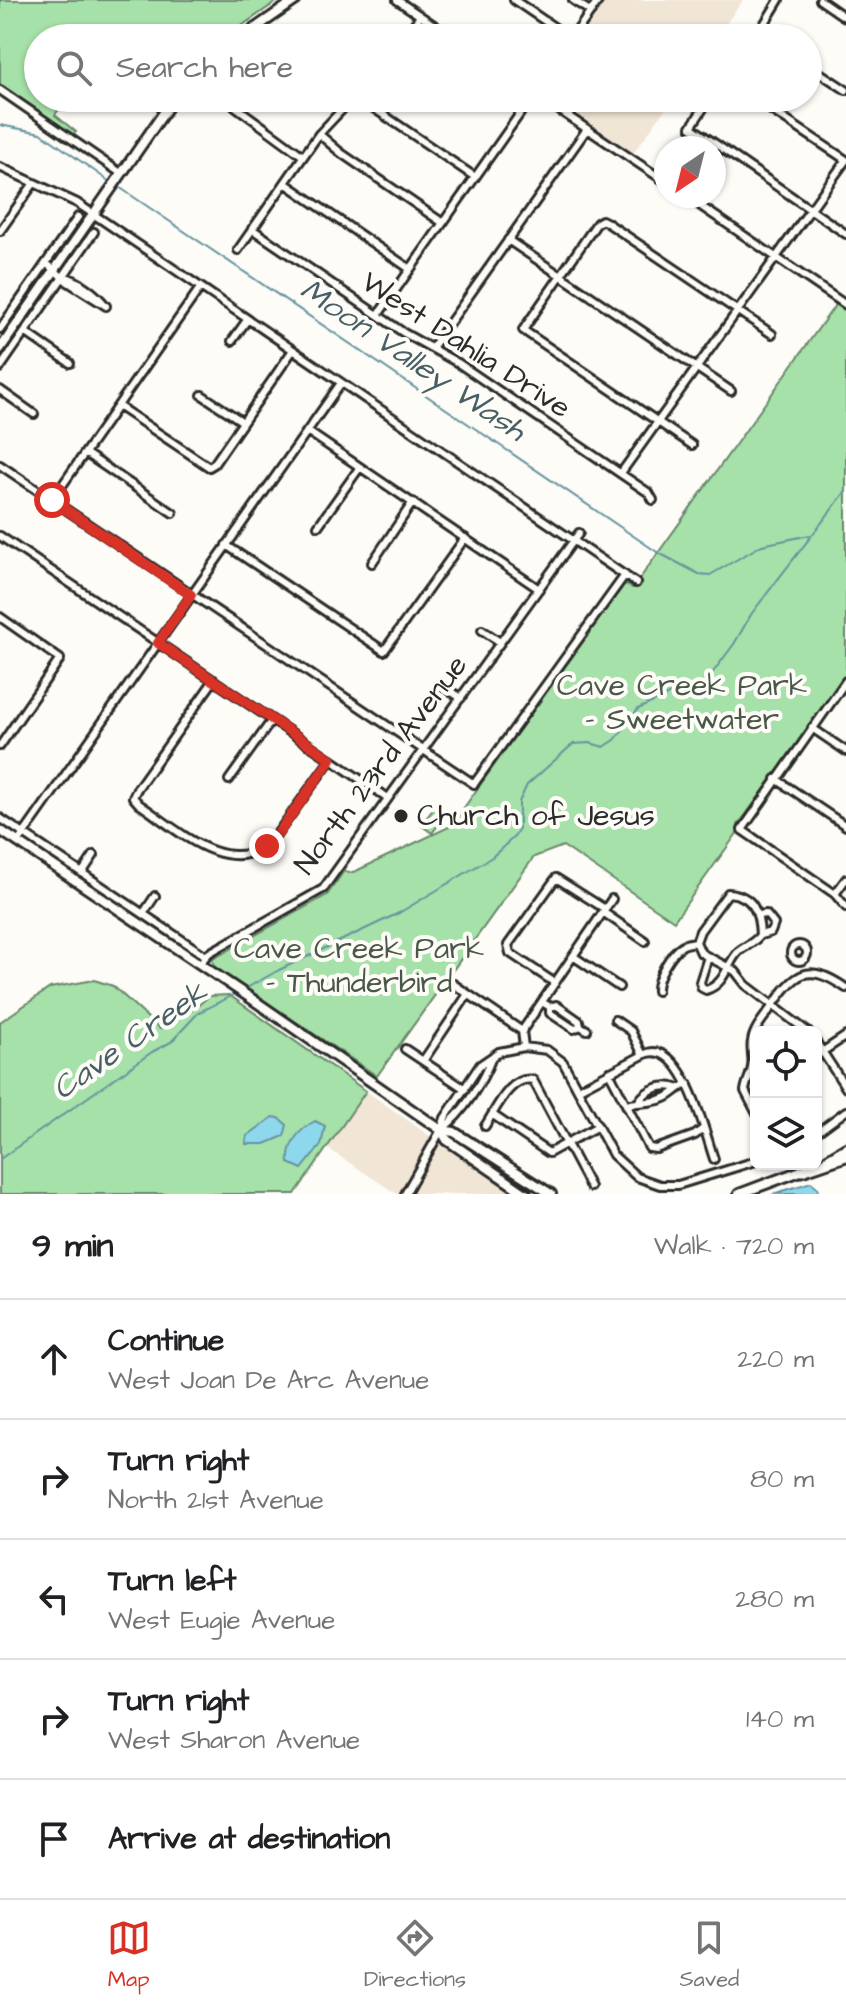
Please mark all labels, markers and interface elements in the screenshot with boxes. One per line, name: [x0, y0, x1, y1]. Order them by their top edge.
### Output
search box: [24, 24, 822, 112]
icon: search: [52, 46, 96, 90]
text: Search here: [116, 47, 293, 89]
north arrow: [654, 136, 726, 208]
street label: West Dahlia Drive: [353, 261, 579, 429]
water label: Moon Valley Wash: [291, 268, 536, 454]
route start: [34, 482, 70, 518]
street label: North 23rd Avenue: [284, 647, 478, 883]
park label: Cave Creek Park - Sweetwater: [557, 665, 807, 741]
place label: Church of Jesus: [417, 795, 655, 837]
marker: Church of Jesus: [392, 807, 410, 825]
route end: [249, 828, 285, 864]
park label: Cave Creek Park - Thunderbird: [234, 928, 484, 1004]
water label: Cave Creek: [43, 970, 218, 1111]
map controls: [750, 1026, 822, 1170]
button: locate: [750, 1026, 822, 1098]
button: layers: [750, 1098, 822, 1170]
text: 9 min: [32, 1222, 114, 1270]
text: Walk · 720 m: [654, 1228, 814, 1264]
text: Continue: [108, 1320, 224, 1362]
icon: ahead: [32, 1337, 76, 1381]
text: 220 m: [737, 1341, 814, 1377]
text: West Joan De Arc Avenue: [108, 1362, 429, 1398]
text: Turn right: [108, 1440, 249, 1482]
icon: right: [32, 1457, 76, 1501]
text: 80 m: [750, 1461, 814, 1497]
text: North 21st Avenue: [108, 1482, 324, 1518]
text: Turn left: [108, 1560, 236, 1602]
icon: left: [32, 1577, 76, 1621]
text: 280 m: [735, 1581, 814, 1617]
text: West Eugie Avenue: [108, 1602, 335, 1638]
text: Turn right: [108, 1680, 249, 1722]
icon: right: [32, 1697, 76, 1741]
text: 140 m: [746, 1701, 814, 1737]
text: West Sharon Avenue: [108, 1722, 360, 1758]
icon: arrive: [32, 1817, 76, 1861]
text: Arrive at destination: [108, 1818, 390, 1860]
tab: Map: [107, 1916, 151, 1995]
tab: Directions: [364, 1916, 466, 1995]
tab: Saved: [679, 1916, 739, 1995]

